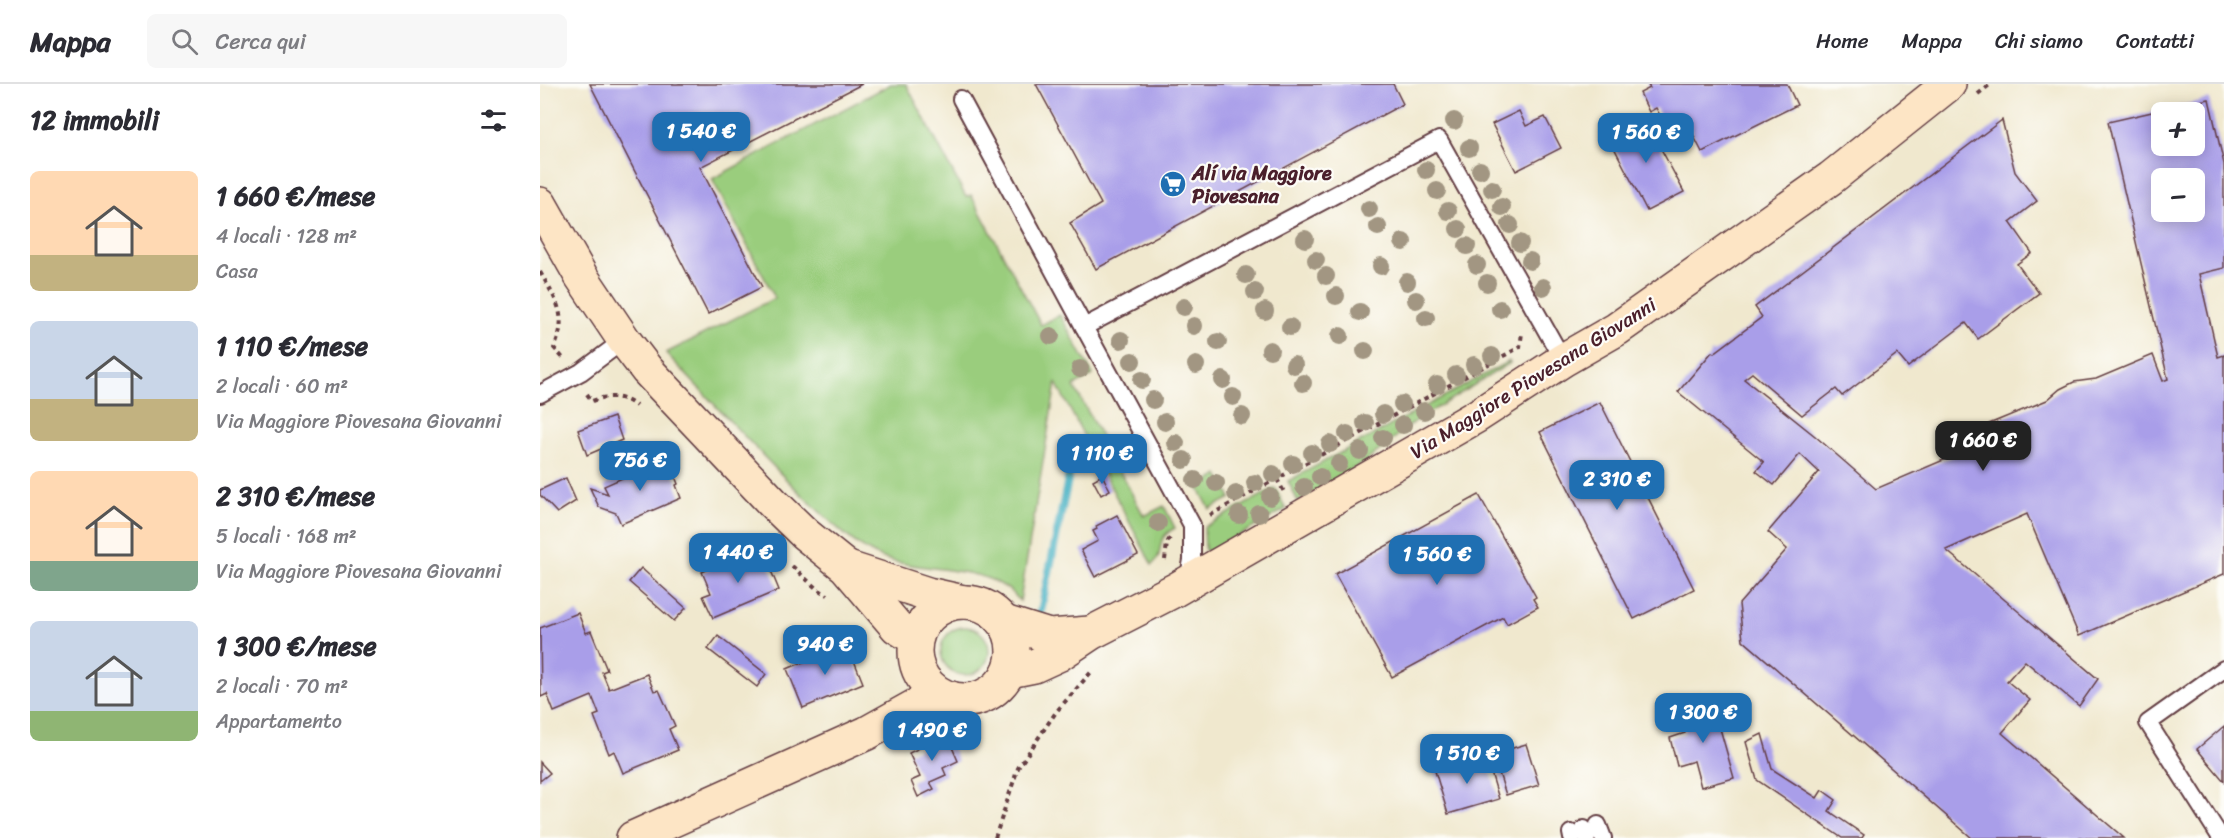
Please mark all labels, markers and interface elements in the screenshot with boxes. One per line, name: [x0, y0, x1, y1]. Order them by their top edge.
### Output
search box: [147, 14, 567, 68]
text: Mappa: [30, 17, 111, 66]
text: Cerca qui: [216, 22, 306, 61]
text: Home: [1816, 22, 1868, 60]
text: Mappa: [1901, 22, 1962, 60]
text: Chi siamo: [1995, 22, 2083, 60]
text: Contatti: [2116, 22, 2194, 60]
icon: search: [168, 25, 201, 58]
text: 12 immobili: [30, 97, 159, 143]
map controls: [2151, 102, 2205, 222]
button: +: [2151, 102, 2205, 156]
icon: filters: [477, 104, 510, 137]
pin: 1 540 €: [646, 112, 756, 163]
pin: 1 560 €: [1591, 113, 1701, 164]
text: 1 540 €: [666, 114, 736, 149]
text: 1 560 €: [1612, 115, 1680, 150]
place label: Alí via Maggiore Piovesana: [1191, 156, 1332, 214]
button: −: [2151, 168, 2205, 222]
supermarket icon: Alí via Maggiore Piovesana: [1158, 169, 1188, 199]
text: 1 660 €/mese: [216, 173, 375, 219]
icon: home: [78, 195, 150, 267]
text: 4 locali · 128 m²: [216, 219, 357, 254]
text: Casa: [216, 254, 258, 289]
street label: Via Maggiore Piovesana Giovanni: [1403, 288, 1664, 469]
text: 1 110 €/mese: [216, 323, 368, 369]
icon: home: [78, 345, 150, 417]
text: 2 locali · 60 m²: [216, 369, 348, 404]
text: Via Maggiore Piovesana Giovanni: [216, 404, 501, 439]
pin: 1 660 €: [1928, 421, 2038, 472]
text: 1 660 €: [1949, 423, 2017, 458]
pin: 1 110 €: [1047, 434, 1157, 485]
text: 1 110 €: [1071, 436, 1133, 471]
pin: 756 €: [598, 441, 682, 492]
text: 756 €: [613, 443, 667, 478]
pin: 2 310 €: [1562, 460, 1672, 511]
text: 2 310 €: [1583, 462, 1651, 497]
text: 2 310 €/mese: [216, 473, 375, 519]
icon: home: [78, 495, 150, 567]
text: 5 locali · 168 m²: [216, 519, 357, 554]
pin: 1 440 €: [683, 533, 793, 584]
text: 1 440 €: [703, 535, 773, 570]
pin: 1 560 €: [1382, 535, 1492, 586]
text: 1 560 €: [1403, 537, 1471, 572]
text: Via Maggiore Piovesana Giovanni: [216, 554, 501, 589]
text: 1 300 €/mese: [216, 623, 377, 669]
pin: 940 €: [783, 625, 867, 676]
text: 940 €: [797, 627, 853, 662]
icon: home: [78, 645, 150, 717]
text: 2 locali · 70 m²: [216, 669, 348, 704]
pin: 1 300 €: [1648, 693, 1758, 744]
text: 1 300 €: [1669, 695, 1737, 730]
text: Appartamento: [216, 704, 342, 739]
pin: 1 490 €: [877, 711, 987, 762]
text: 1 490 €: [897, 713, 967, 748]
pin: 1 510 €: [1412, 734, 1522, 785]
text: 1 510 €: [1434, 736, 1500, 771]

